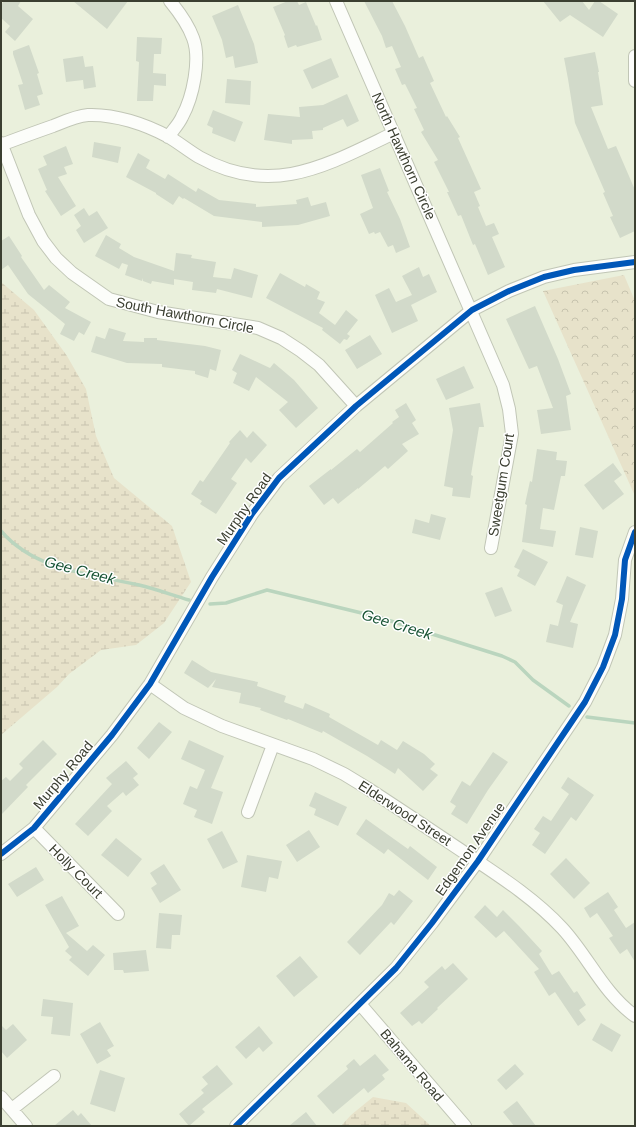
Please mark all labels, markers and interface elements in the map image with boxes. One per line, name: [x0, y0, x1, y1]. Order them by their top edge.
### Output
street label: North Hawthorn Circle: [369, 90, 439, 222]
street label: South Hawthorn Circle: [115, 294, 255, 336]
street label: Sweetgum Court: [485, 432, 517, 538]
street label: Murphy Road: [213, 470, 275, 548]
water label: Gee Creek: [43, 552, 119, 588]
water label: Gee Creek: [360, 605, 436, 643]
street label: Murphy Road: [30, 738, 96, 812]
street label: Elderwood Street: [356, 777, 454, 849]
street label: Edgemon Avenue: [432, 799, 508, 899]
street label: Holly Court: [46, 841, 106, 901]
street label: Bahama Road: [377, 1026, 447, 1104]

